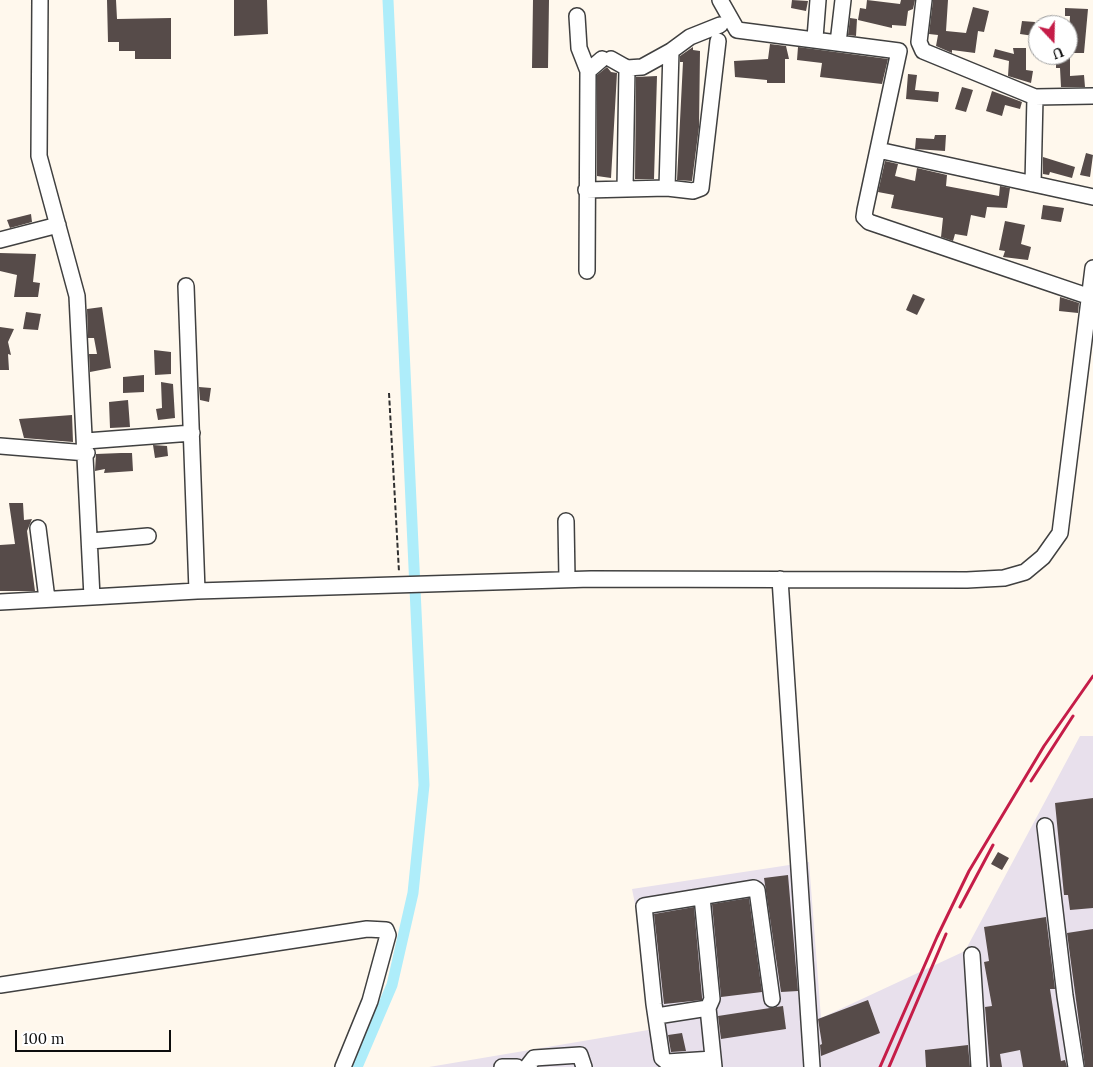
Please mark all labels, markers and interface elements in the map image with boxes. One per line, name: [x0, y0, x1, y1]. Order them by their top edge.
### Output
north arrow: [1028, 15, 1078, 65]
text: U: [1050, 43, 1066, 63]
scale bar: [18, 1020, 174, 1052]
text: 100 m: [23, 1029, 64, 1048]

